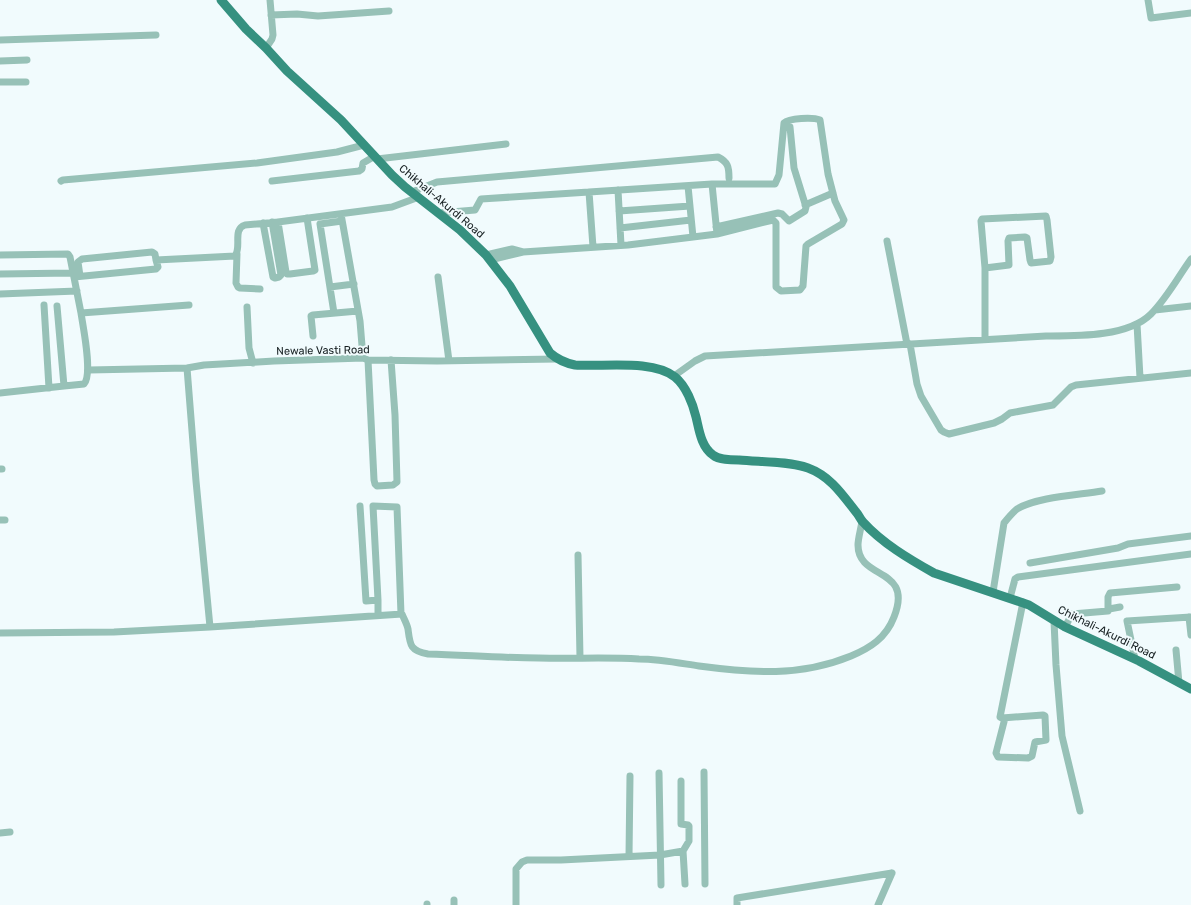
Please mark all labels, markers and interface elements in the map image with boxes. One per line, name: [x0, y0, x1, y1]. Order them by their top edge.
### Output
street label: Chikhali-Akurdi Road: [396, 162, 487, 241]
street label: Newale Vasti Road: [276, 343, 370, 358]
street label: Chikhali-Akurdi Road: [1056, 603, 1158, 662]

